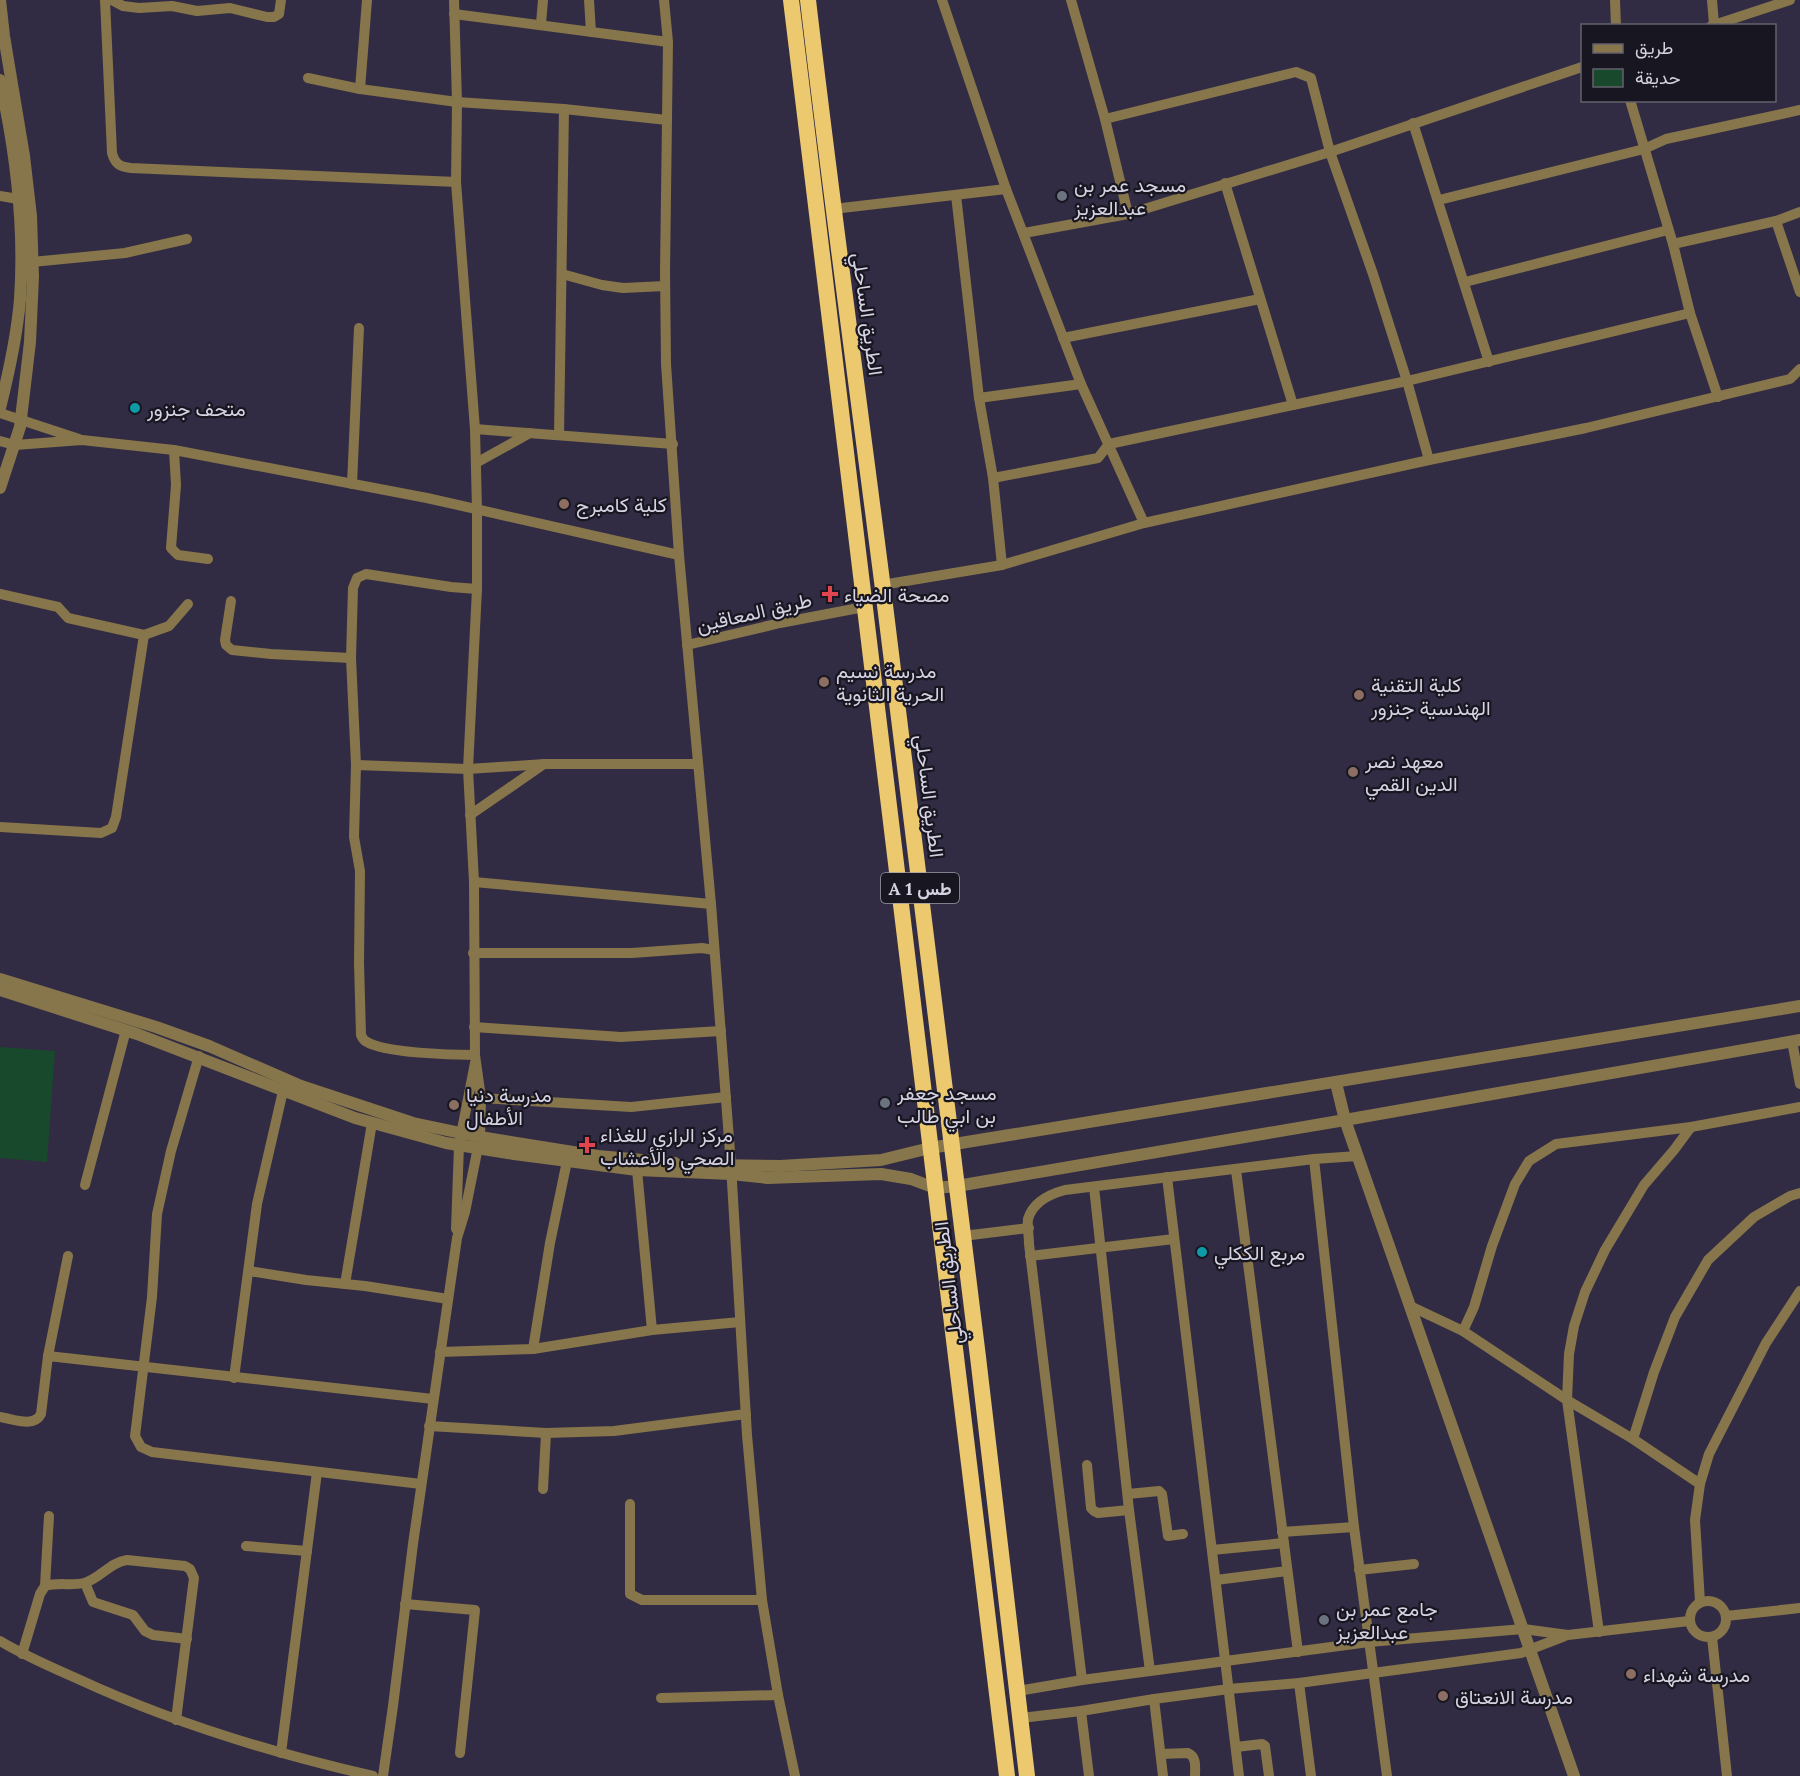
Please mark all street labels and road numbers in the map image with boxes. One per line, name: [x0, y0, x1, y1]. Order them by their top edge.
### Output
street label: الطريق الساحلي: [842, 251, 889, 378]
street label: طريق المعاقين: [694, 587, 814, 638]
street label: الطريق الساحلي: [905, 733, 950, 860]
road number: A 1 طس: [881, 873, 959, 903]
street label: الطريق الساحلي: [928, 1219, 973, 1346]

